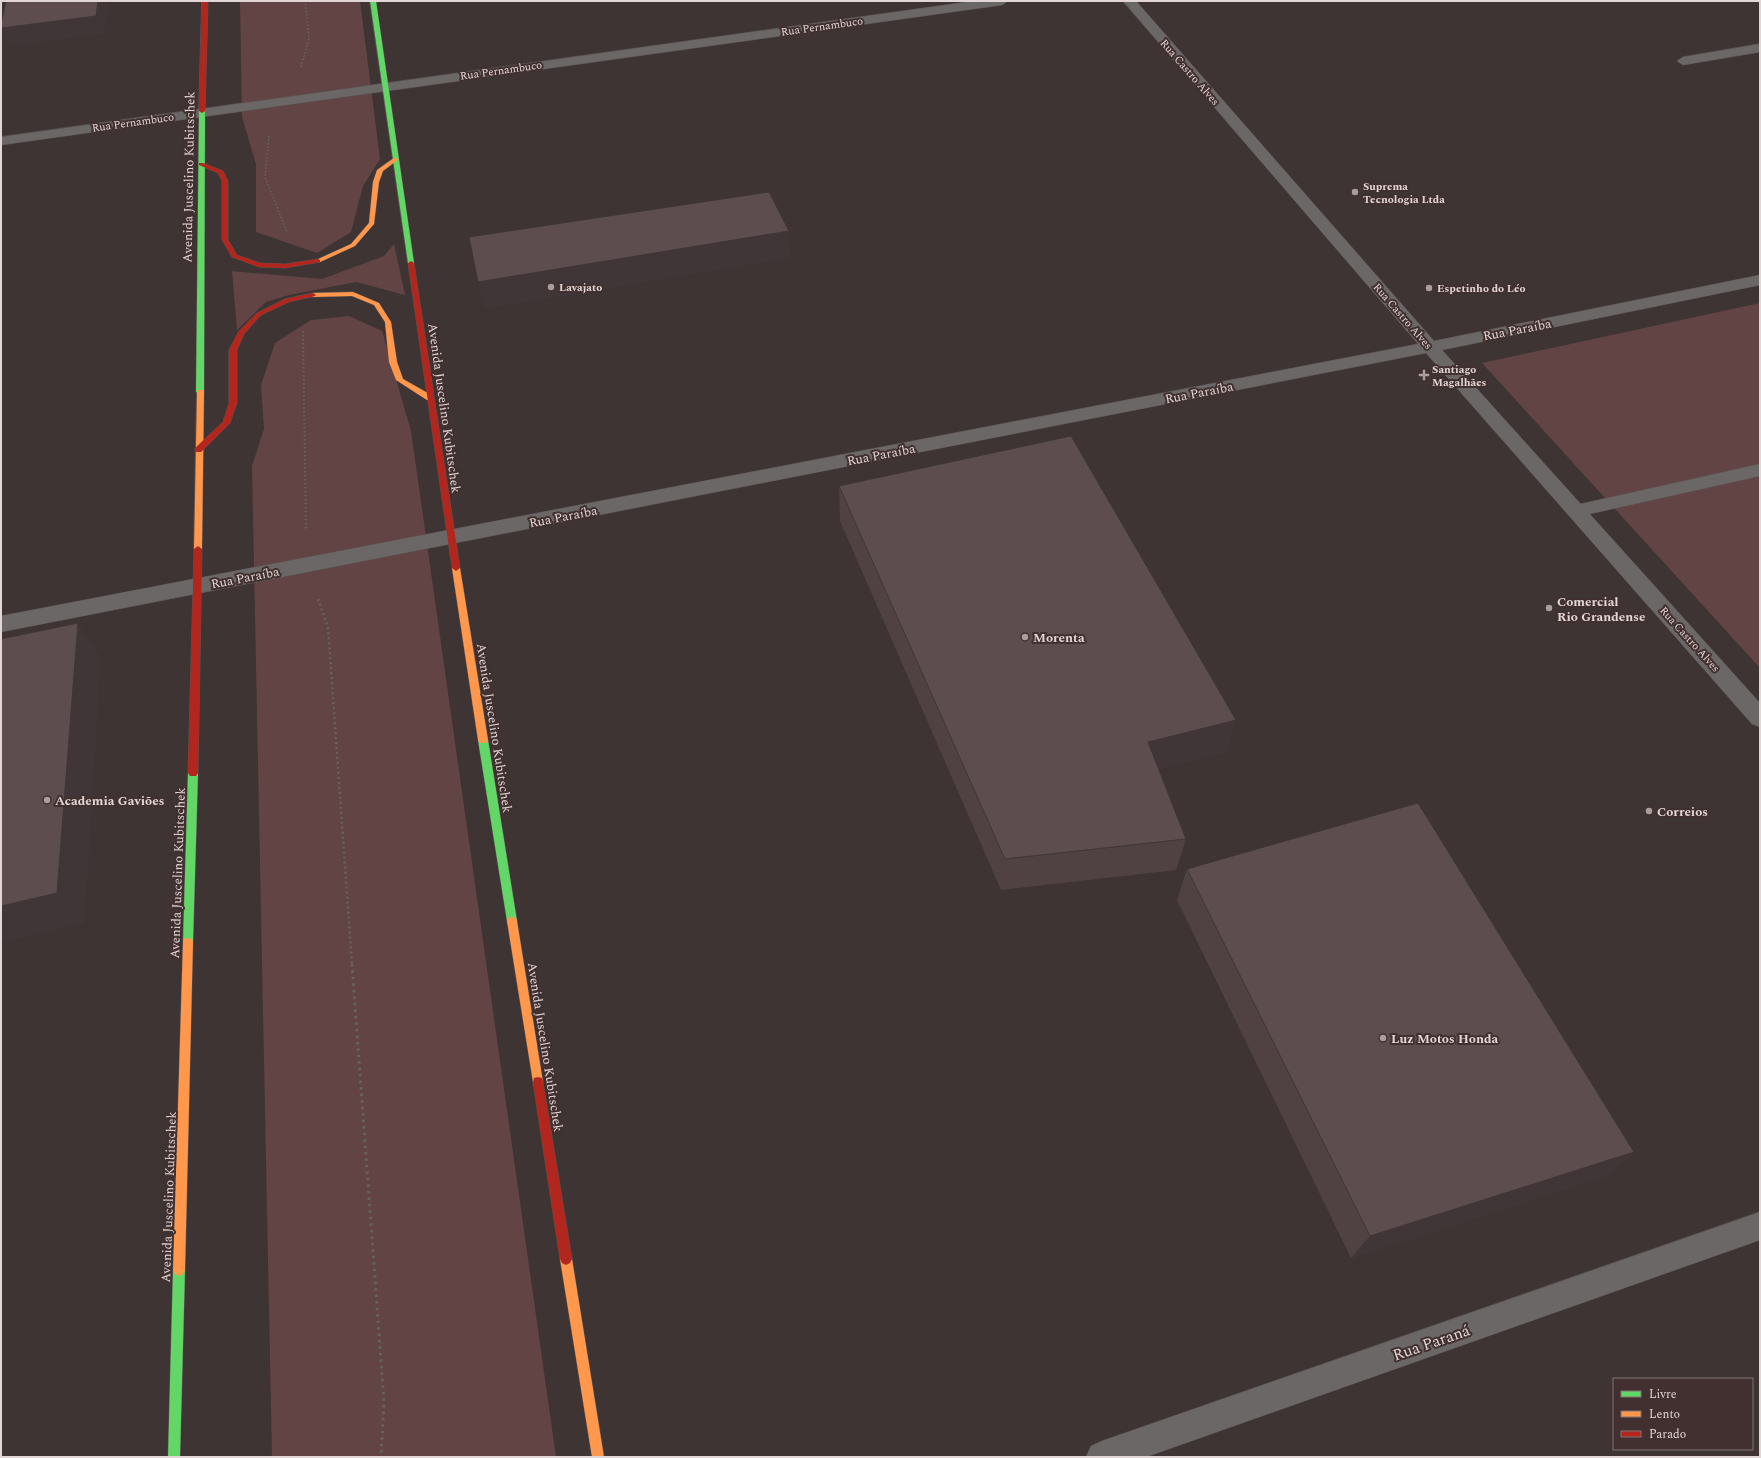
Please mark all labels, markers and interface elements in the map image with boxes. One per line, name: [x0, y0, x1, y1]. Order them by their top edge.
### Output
street label: Rua Pernambuco: [780, 12, 864, 41]
street label: Rua Castro Alves: [1156, 35, 1223, 109]
street label: Rua Pernambuco: [459, 56, 543, 85]
street label: Avenida Juscelino Kubitschek: [178, 91, 200, 263]
street label: Rua Pernambuco: [91, 108, 175, 137]
place label: Suprema Tecnologia Ltda: [1363, 178, 1445, 208]
marker: Suprema Tecnologia Ltda: [1350, 187, 1360, 197]
place label: Lavajato: [559, 279, 602, 296]
street label: Rua Castro Alves: [1369, 279, 1436, 353]
place label: Espetinho do Léo: [1437, 280, 1526, 297]
marker: Lavajato: [546, 282, 556, 292]
marker: Espetinho do Léo: [1424, 283, 1434, 293]
street label: Rua Paraíba: [1481, 313, 1554, 346]
street label: Avenida Juscelino Kubitschek: [422, 322, 466, 494]
place label: Santiago Magalhães: [1432, 361, 1487, 391]
marker: Santiago Magalhães: [1419, 370, 1429, 380]
street label: Rua Paraíba: [1163, 376, 1236, 409]
street label: Rua Paraíba: [845, 438, 918, 471]
street label: Rua Paraíba: [527, 500, 600, 533]
street label: Rua Paraíba: [209, 561, 282, 594]
place label: Comercial Rio Grandense: [1557, 592, 1645, 627]
marker: Comercial Rio Grandense: [1544, 603, 1554, 613]
street label: Rua Castro Alves: [1655, 603, 1724, 676]
place label: Morenta: [1033, 628, 1085, 648]
marker: Morenta: [1020, 632, 1030, 642]
street label: Avenida Juscelino Kubitschek: [471, 642, 517, 814]
street label: Avenida Juscelino Kubitschek: [165, 787, 191, 959]
place label: Academia Gaviões: [55, 791, 164, 811]
marker: Academia Gaviões: [42, 795, 52, 805]
place label: Correios: [1657, 802, 1708, 822]
marker: Correios: [1644, 806, 1654, 816]
street label: Avenida Juscelino Kubitschek: [522, 961, 568, 1133]
place label: Luz Motos Honda: [1391, 1029, 1499, 1049]
marker: Luz Motos Honda: [1378, 1033, 1388, 1043]
street label: Avenida Juscelino Kubitschek: [156, 1111, 182, 1283]
street label: Rua Paraná: [1389, 1318, 1473, 1367]
legend: [1613, 1378, 1753, 1450]
text: Livre: [1649, 1385, 1677, 1404]
text: Lento: [1649, 1405, 1680, 1424]
text: Parado: [1649, 1425, 1686, 1444]

